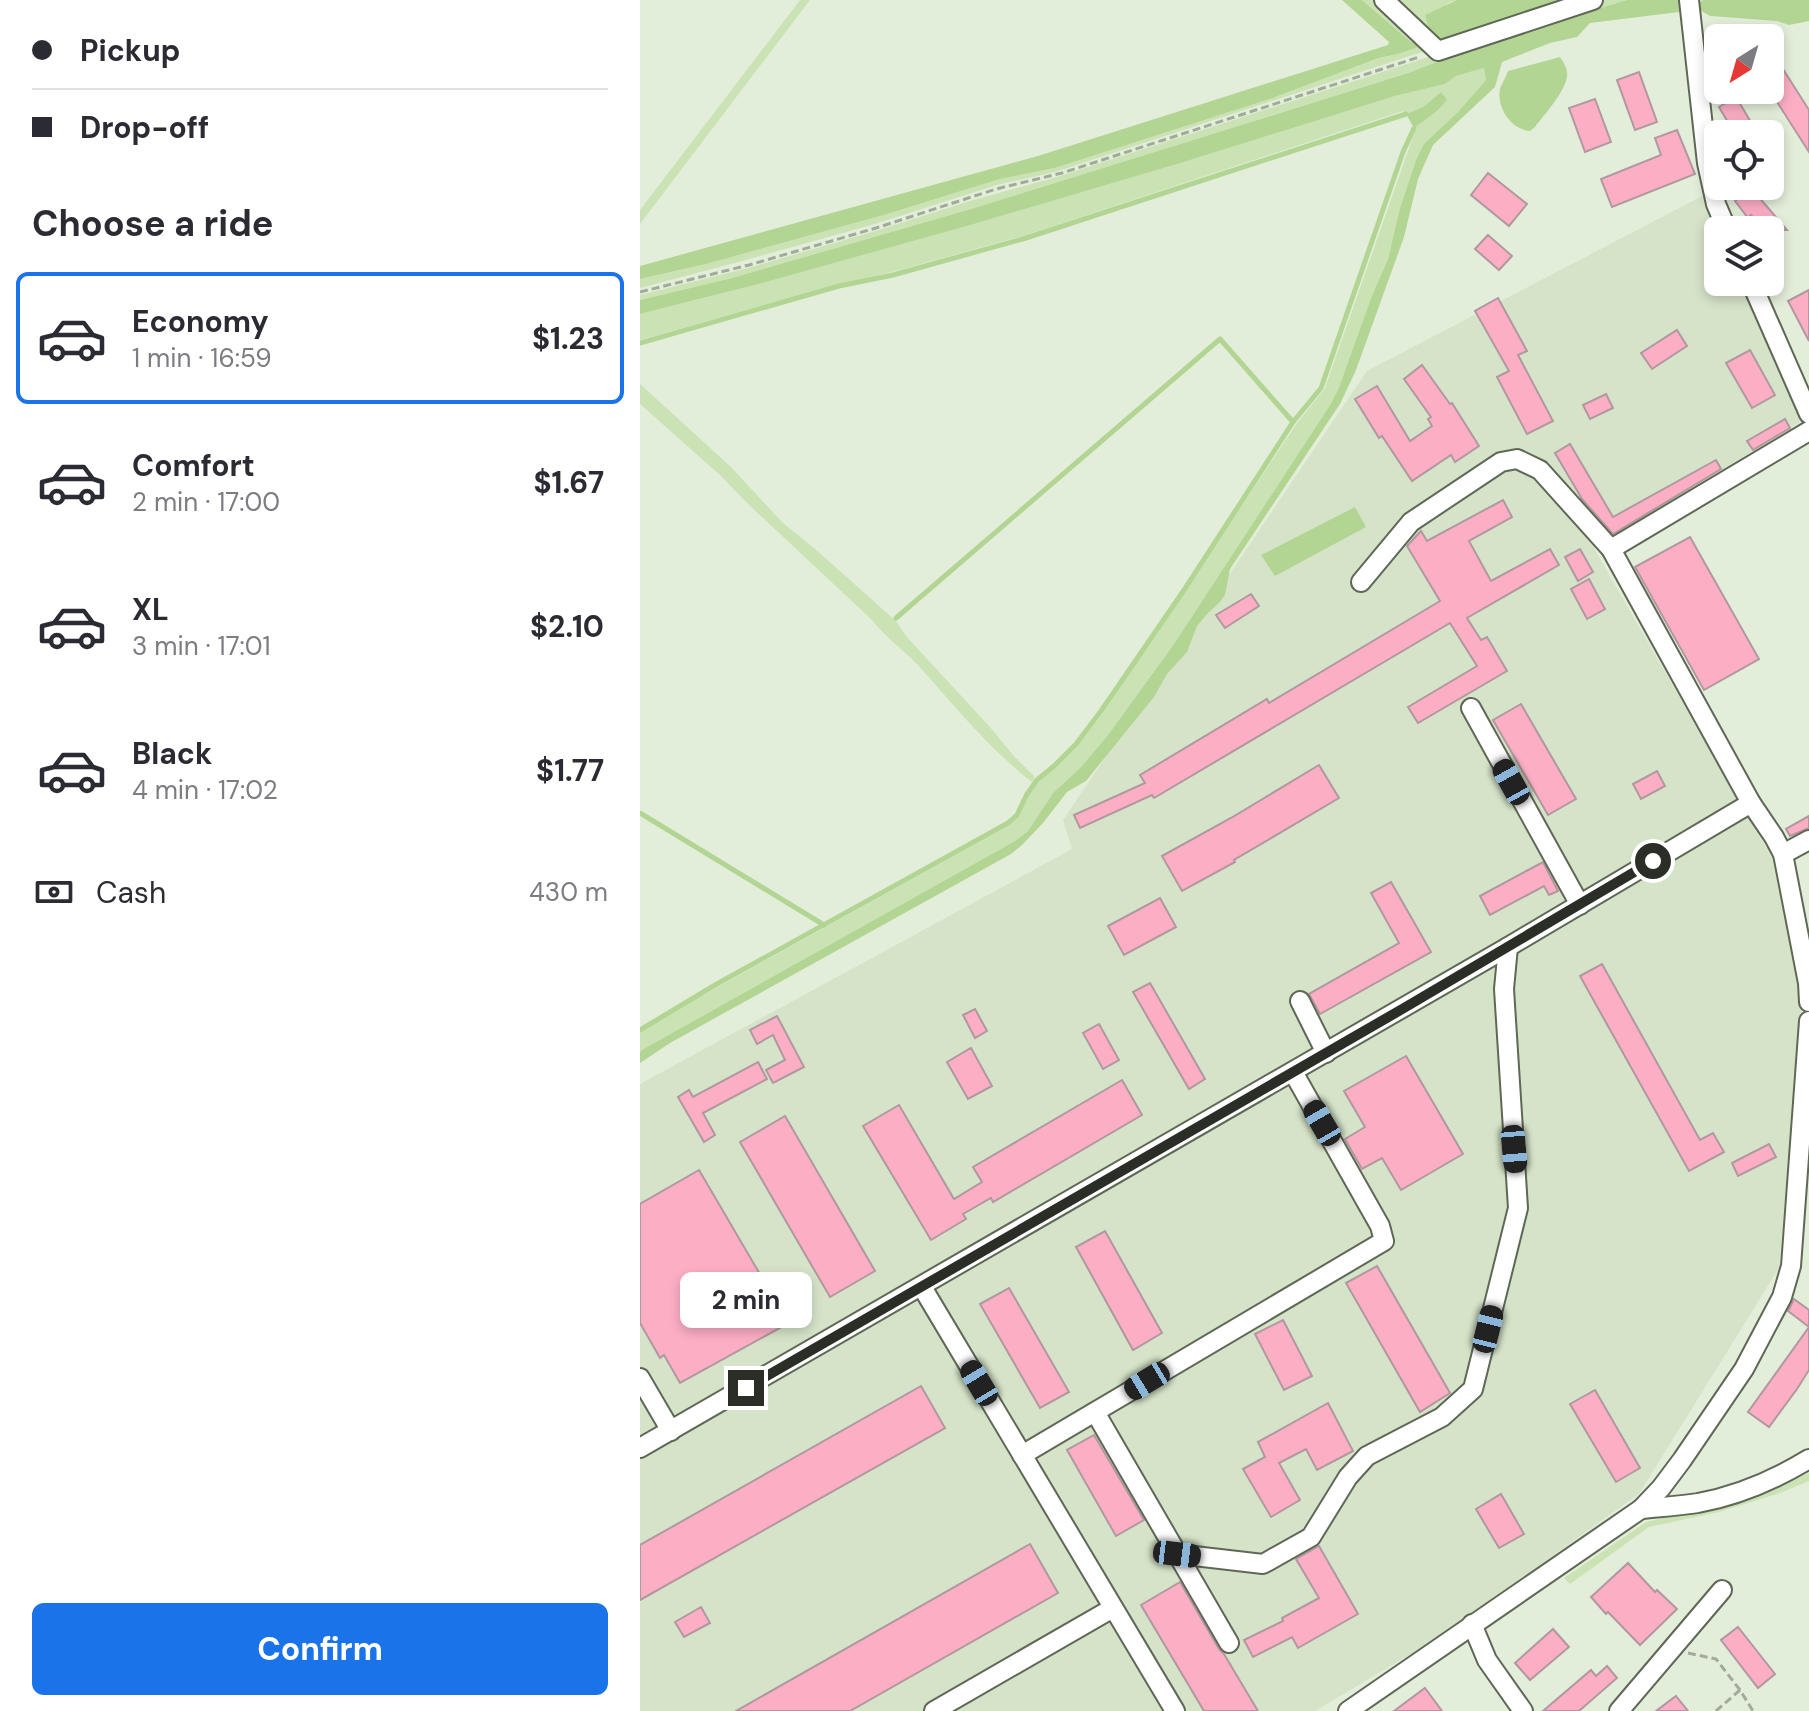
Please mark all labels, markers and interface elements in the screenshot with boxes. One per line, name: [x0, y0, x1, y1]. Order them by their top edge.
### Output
north arrow: [1704, 24, 1784, 104]
map controls: [1704, 24, 1784, 296]
text: Pickup: [80, 31, 180, 70]
text: Drop-off: [80, 108, 209, 147]
button: locate: [1704, 120, 1784, 200]
text: Choose a ride: [32, 200, 273, 247]
button: layers: [1704, 216, 1784, 296]
icon: car: [36, 302, 108, 374]
text: Economy: [132, 302, 269, 341]
text: $1.23: [532, 319, 604, 358]
text: 1 min · 16:59: [132, 341, 271, 375]
icon: car: [36, 446, 108, 518]
text: Comfort: [132, 446, 255, 485]
text: $1.67: [533, 463, 604, 502]
text: 2 min · 17:00: [132, 485, 280, 519]
icon: car: [36, 590, 108, 662]
text: XL: [132, 590, 169, 629]
text: $2.10: [530, 607, 604, 646]
text: 3 min · 17:01: [132, 629, 271, 663]
icon: car: [36, 734, 108, 806]
text: Black: [132, 734, 212, 773]
text: $1.77: [536, 751, 604, 790]
car: [1489, 755, 1533, 809]
text: 4 min · 17:02: [132, 773, 278, 807]
route start: [1635, 843, 1671, 879]
icon: cash: [32, 870, 76, 914]
text: Cash: [96, 873, 166, 912]
text: 430 m: [529, 875, 608, 909]
car: [1300, 1096, 1344, 1150]
car: [1500, 1124, 1528, 1174]
callout: 2 min: [680, 1272, 812, 1328]
text: 2 min: [712, 1283, 780, 1317]
car: [1471, 1303, 1505, 1355]
car: [956, 1356, 1002, 1410]
car: [1120, 1358, 1174, 1404]
route end: [728, 1370, 764, 1406]
car: [1152, 1539, 1202, 1569]
button: Confirm: [32, 1603, 608, 1695]

